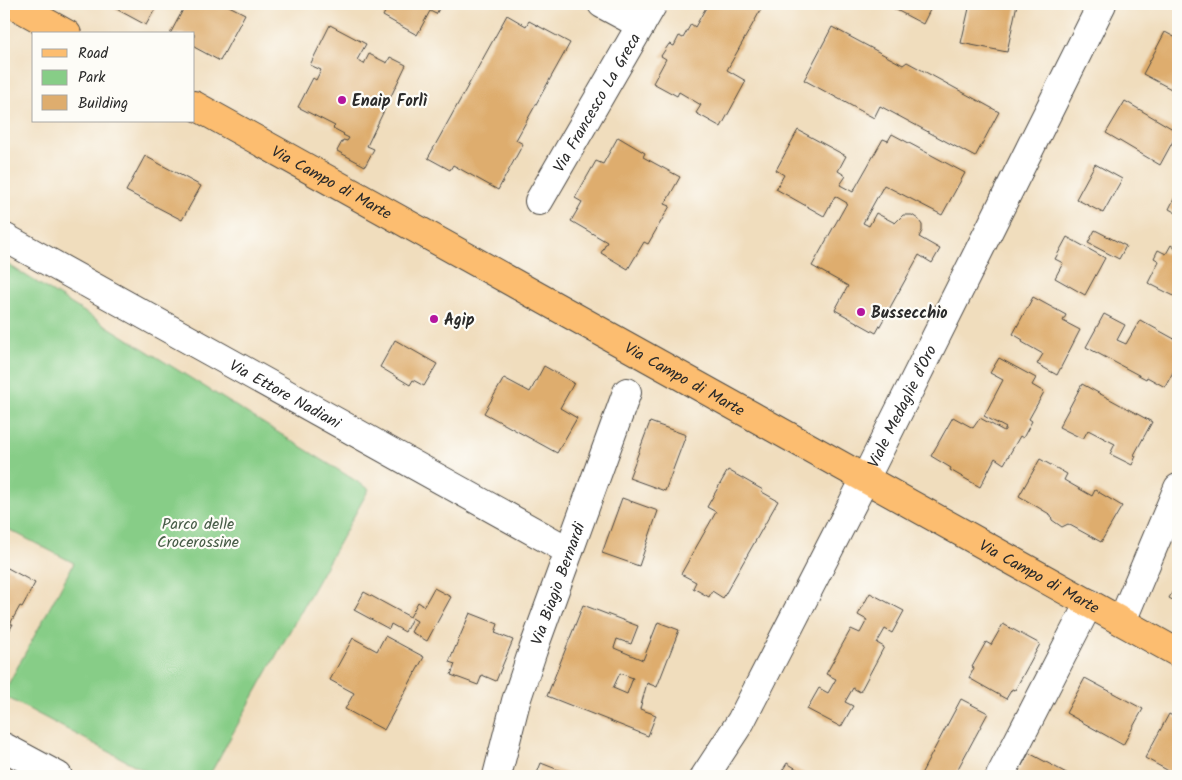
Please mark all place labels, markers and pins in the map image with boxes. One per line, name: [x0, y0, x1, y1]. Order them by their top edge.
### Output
place label: Enaip Forlì: [352, 89, 428, 114]
marker: Enaip Forlì: [336, 94, 348, 106]
place label: Bussecchio: [871, 301, 948, 326]
marker: Bussecchio: [855, 306, 867, 318]
place label: Agip: [444, 308, 475, 333]
marker: Agip: [428, 313, 440, 325]

